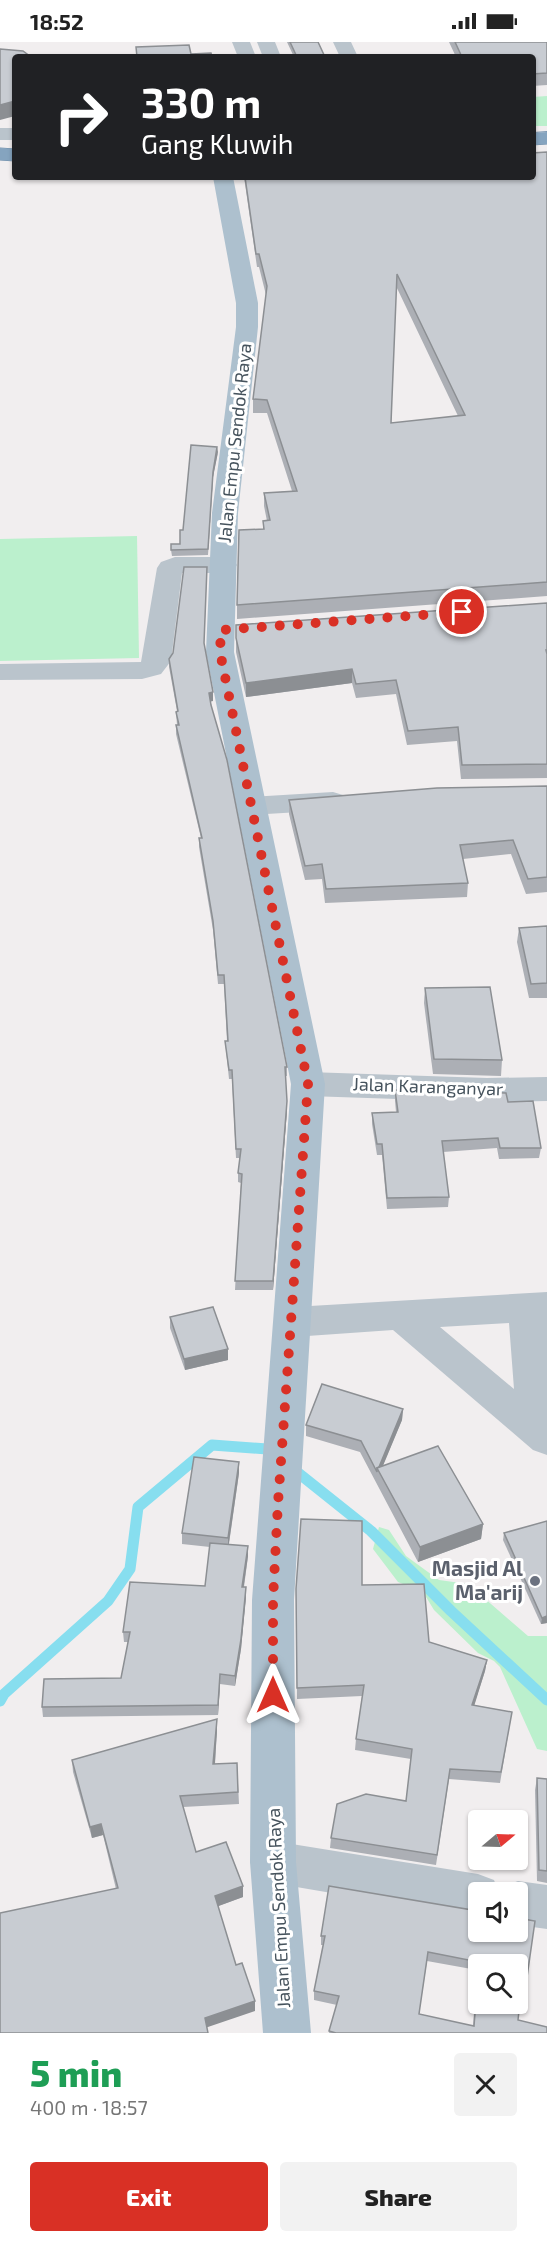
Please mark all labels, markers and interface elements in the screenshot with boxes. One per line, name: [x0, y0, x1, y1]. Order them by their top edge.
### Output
text: 18:52: [30, 8, 84, 34]
text: 330 m: [141, 76, 261, 126]
icon: right: [42, 78, 120, 156]
text: Gang Kluwih: [141, 127, 294, 159]
street label: Jalan Empu Sendok Raya: [213, 342, 255, 544]
pin: [436, 586, 487, 637]
icon: arrive: [445, 595, 478, 628]
street label: Jalan Karanganyar: [352, 1072, 504, 1100]
place label: Masjid Al Ma'arij: [432, 1555, 523, 1604]
marker: Masjid Al Ma'arij: [528, 1574, 542, 1588]
position arrow: [241, 1663, 305, 1727]
street label: Jalan Empu Sendok Raya: [262, 1807, 294, 2009]
north arrow: [468, 1810, 528, 1870]
map controls: [468, 1810, 528, 2014]
button: sound: [468, 1882, 528, 1942]
button: search: [468, 1954, 528, 2014]
text: 5 min: [30, 2051, 122, 2094]
button: close: [454, 2053, 517, 2116]
text: 400 m · 18:57: [30, 2095, 148, 2119]
button: Exit: [30, 2162, 268, 2231]
button: Share: [280, 2162, 517, 2231]

